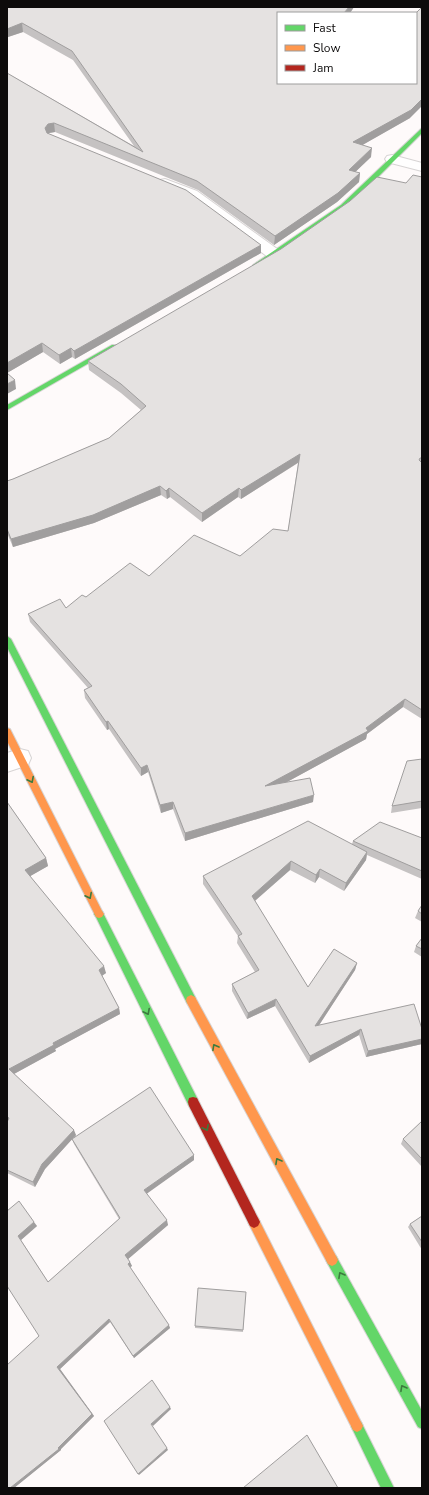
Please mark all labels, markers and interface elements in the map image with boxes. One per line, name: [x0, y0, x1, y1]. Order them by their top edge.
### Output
legend: [277, 12, 417, 84]
text: Fast: [313, 20, 336, 36]
text: Slow: [313, 40, 341, 56]
text: Jam: [312, 60, 334, 76]
one-way arrow: [26, 775, 34, 783]
one-way arrow: [84, 892, 92, 899]
one-way arrow: [142, 1008, 150, 1015]
one-way arrow: [213, 1043, 220, 1051]
one-way arrow: [201, 1124, 209, 1131]
one-way arrow: [275, 1157, 283, 1165]
one-way arrow: [338, 1271, 345, 1279]
one-way arrow: [401, 1385, 408, 1393]

